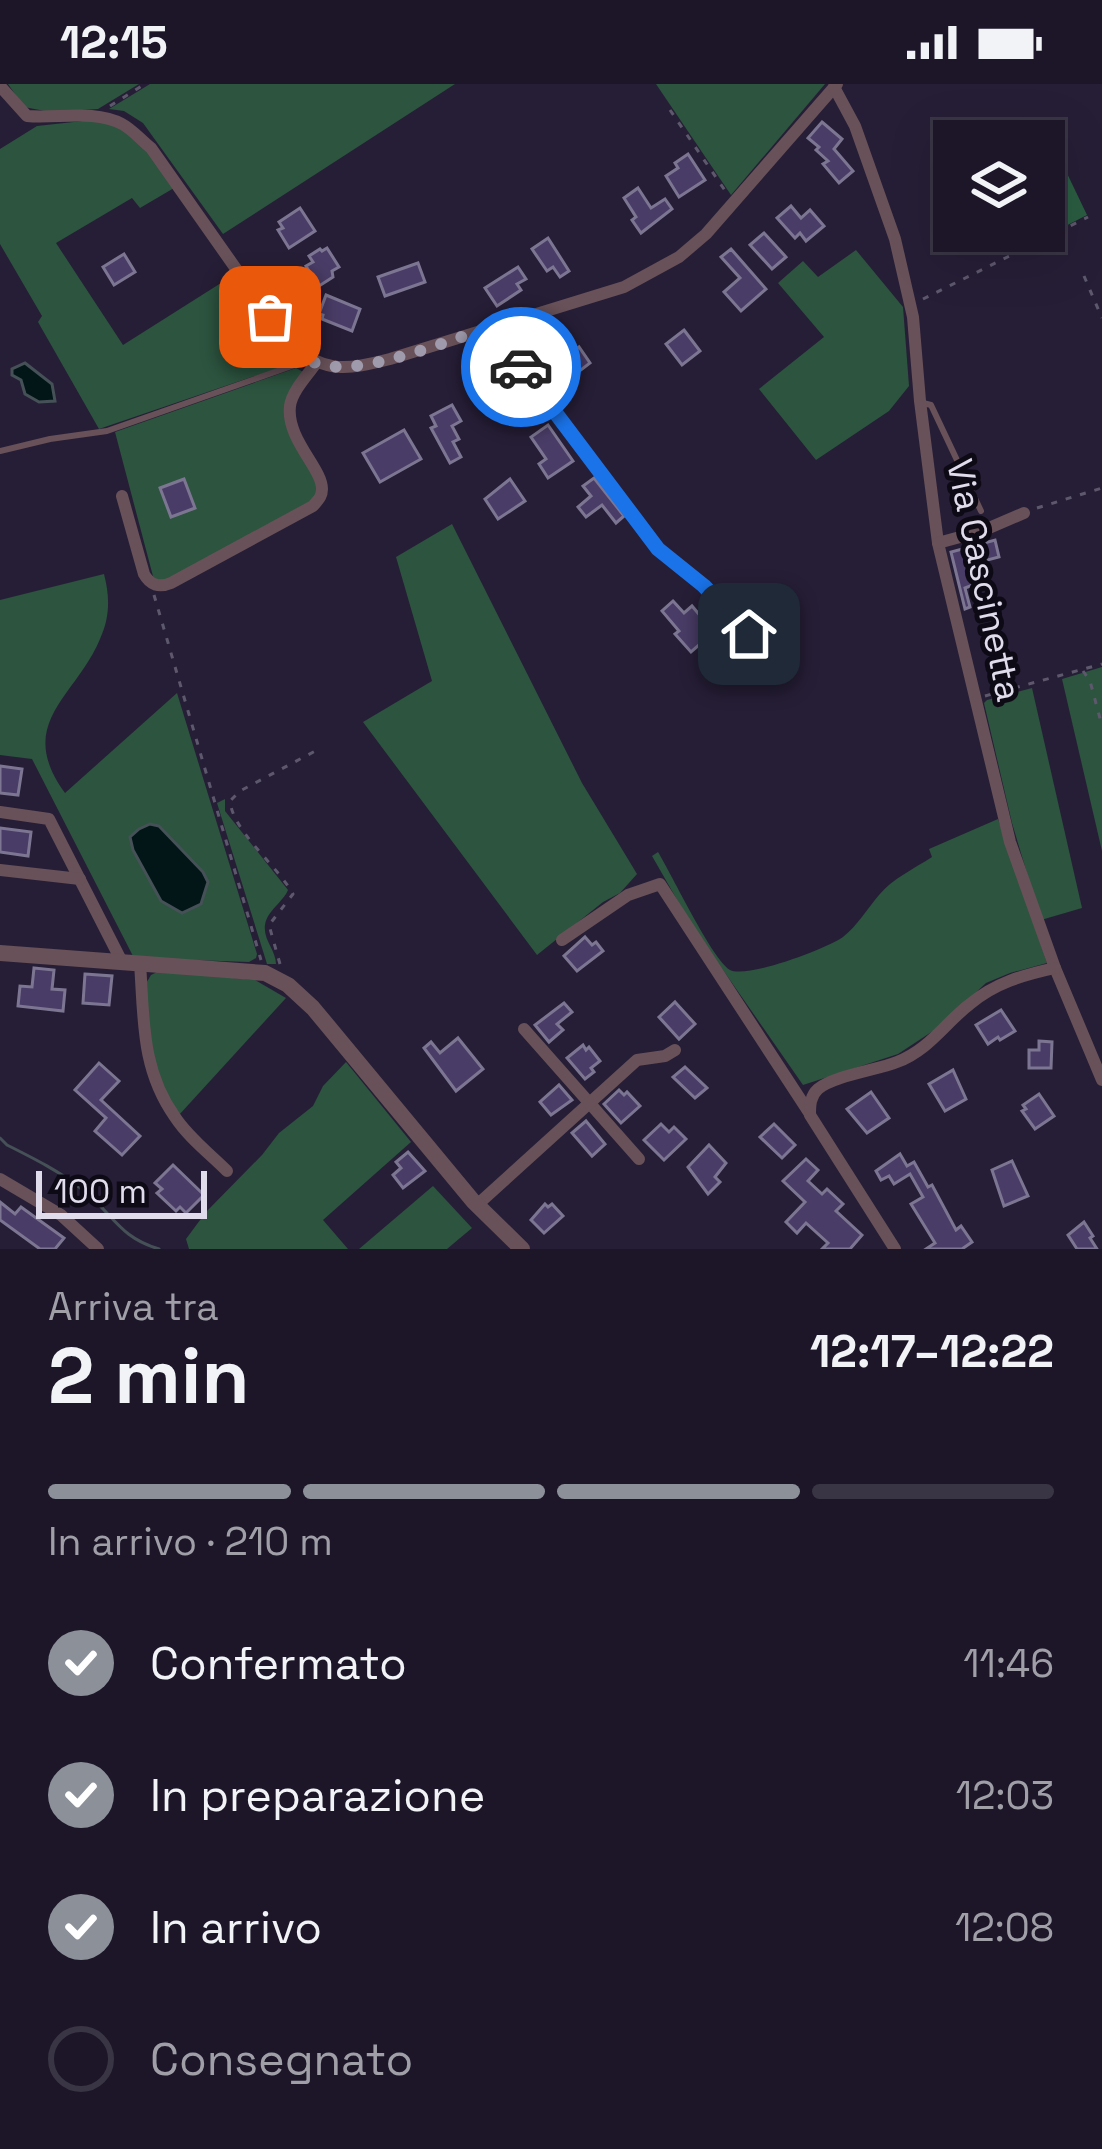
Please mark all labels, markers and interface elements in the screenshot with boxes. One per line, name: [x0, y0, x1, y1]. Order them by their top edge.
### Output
text: 12:15: [60, 14, 168, 71]
map controls: [933, 120, 1065, 252]
button: layers: [933, 120, 1065, 252]
pin: [219, 266, 321, 368]
icon: bag: [237, 284, 303, 350]
courier: [461, 307, 581, 427]
icon: car: [488, 334, 554, 400]
street label: Via Cascinetta: [936, 455, 1032, 705]
pin: [698, 583, 800, 685]
icon: home: [716, 601, 782, 667]
scale bar: [36, 1165, 207, 1218]
text: 100 m: [54, 1171, 147, 1213]
text: Arriva tra: [48, 1282, 219, 1331]
text: 12:17–12:22: [810, 1323, 1054, 1380]
text: 2 min: [48, 1326, 250, 1426]
text: In arrivo · 210 m: [48, 1517, 333, 1566]
icon: check: [48, 1630, 114, 1696]
text: Confermato: [150, 1635, 407, 1692]
text: 11:46: [963, 1639, 1054, 1688]
icon: check: [48, 1762, 114, 1828]
text: In preparazione: [150, 1767, 485, 1824]
text: 12:03: [956, 1771, 1054, 1820]
icon: check: [48, 1894, 114, 1960]
text: In arrivo: [150, 1899, 322, 1956]
text: 12:08: [955, 1903, 1054, 1952]
text: Consegnato: [150, 2031, 413, 2088]

